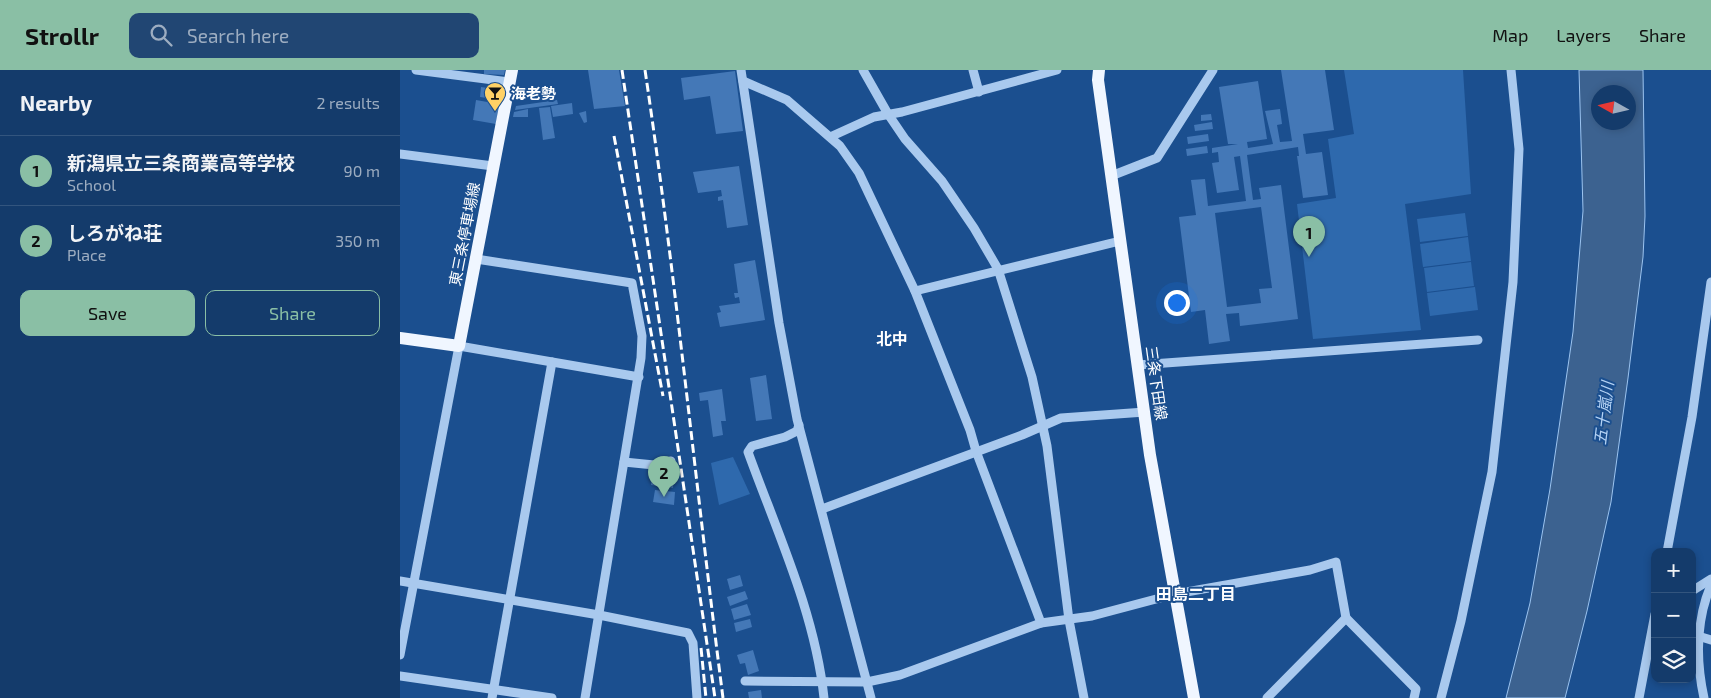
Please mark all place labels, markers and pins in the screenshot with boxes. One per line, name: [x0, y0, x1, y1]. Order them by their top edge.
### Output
bar icon: 海老勢: [483, 81, 507, 112]
place label: 海老勢: [511, 84, 556, 102]
pin: 1: [1293, 216, 1325, 257]
pin: 2: [648, 456, 680, 497]

